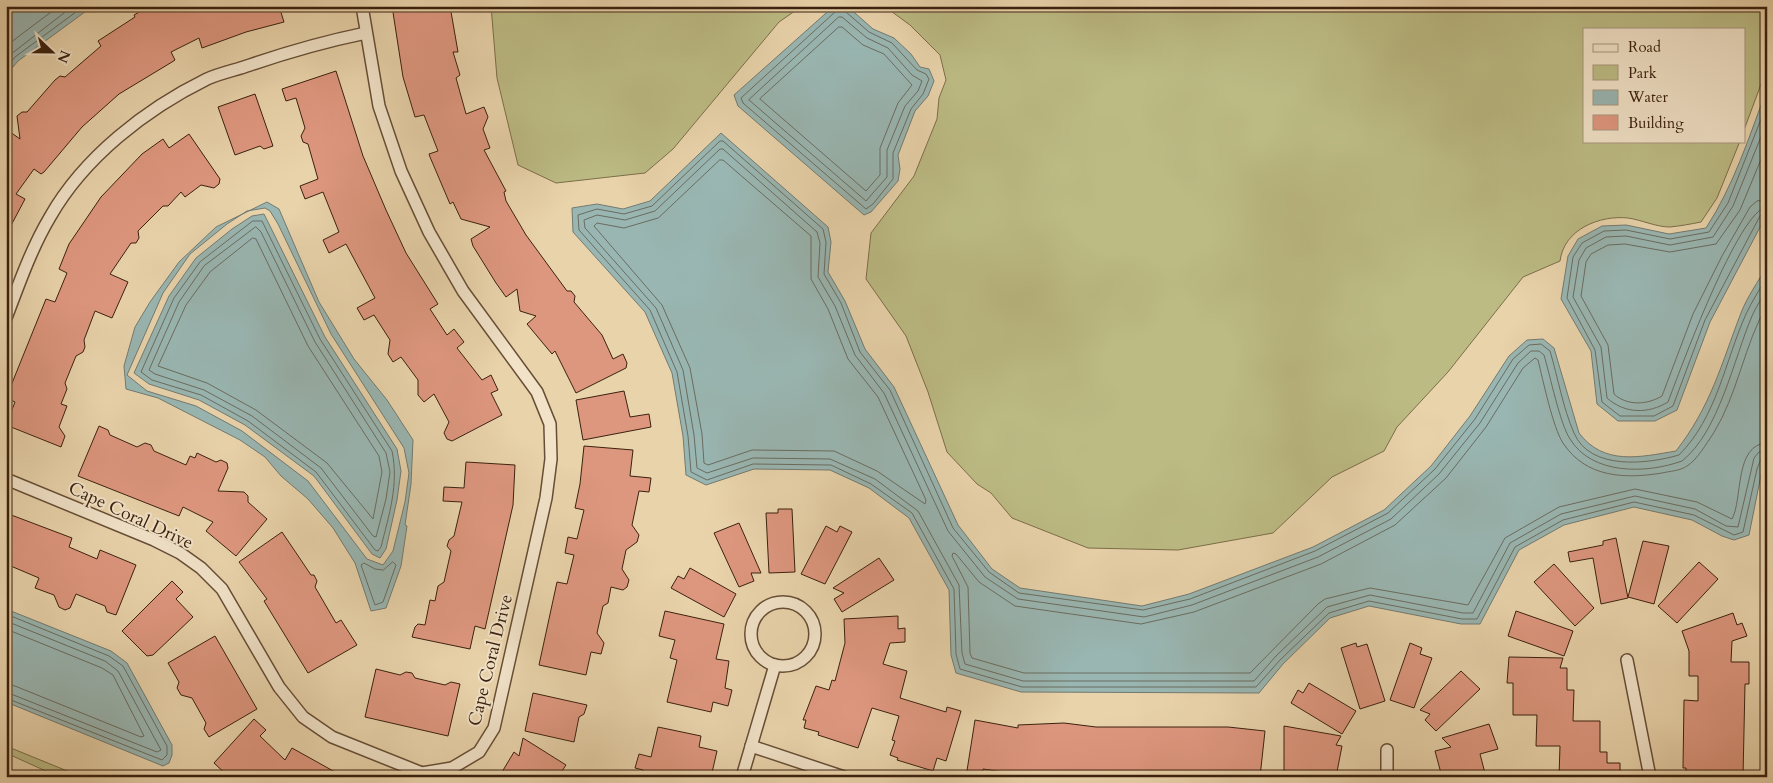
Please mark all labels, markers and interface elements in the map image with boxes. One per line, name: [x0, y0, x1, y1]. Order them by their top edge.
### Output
north arrow: [28, 28, 78, 78]
legend: [1583, 28, 1746, 142]
text: Road: [1628, 37, 1661, 57]
text: N: [53, 47, 75, 66]
text: Park: [1628, 63, 1657, 83]
text: Water: [1627, 87, 1669, 107]
text: Building: [1628, 113, 1684, 133]
street label: Cape Coral Drive: [64, 476, 197, 555]
street label: Cape Coral Drive: [462, 592, 519, 729]

